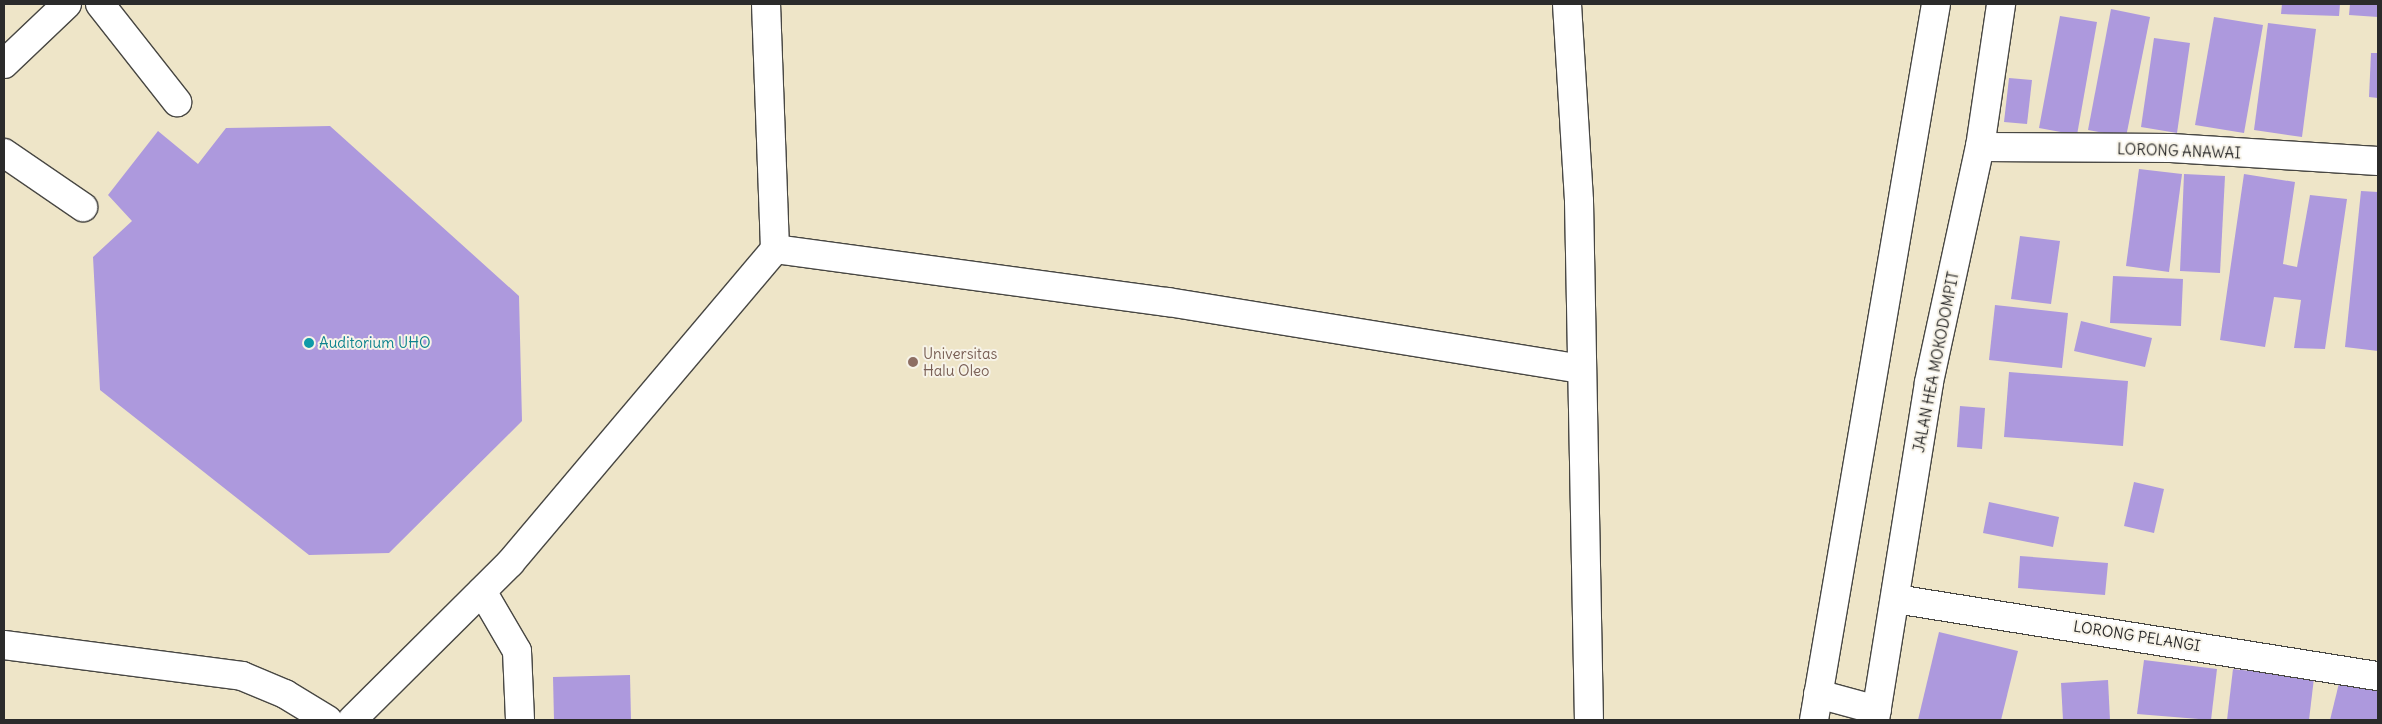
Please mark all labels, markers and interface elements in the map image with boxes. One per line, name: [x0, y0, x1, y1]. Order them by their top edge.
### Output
street label: LORONG ANAWAI: [2117, 140, 2241, 162]
street label: JALAN HEA MOKODOMPIT: [1910, 270, 1962, 454]
place label: Auditorium UHO: [319, 334, 431, 352]
marker: Auditorium UHO: [303, 337, 315, 349]
place label: Universitas Halu Oleo: [923, 344, 997, 379]
marker: Universitas Halu Oleo: [907, 356, 919, 368]
street label: LORONG PELANGI: [2072, 617, 2202, 655]

